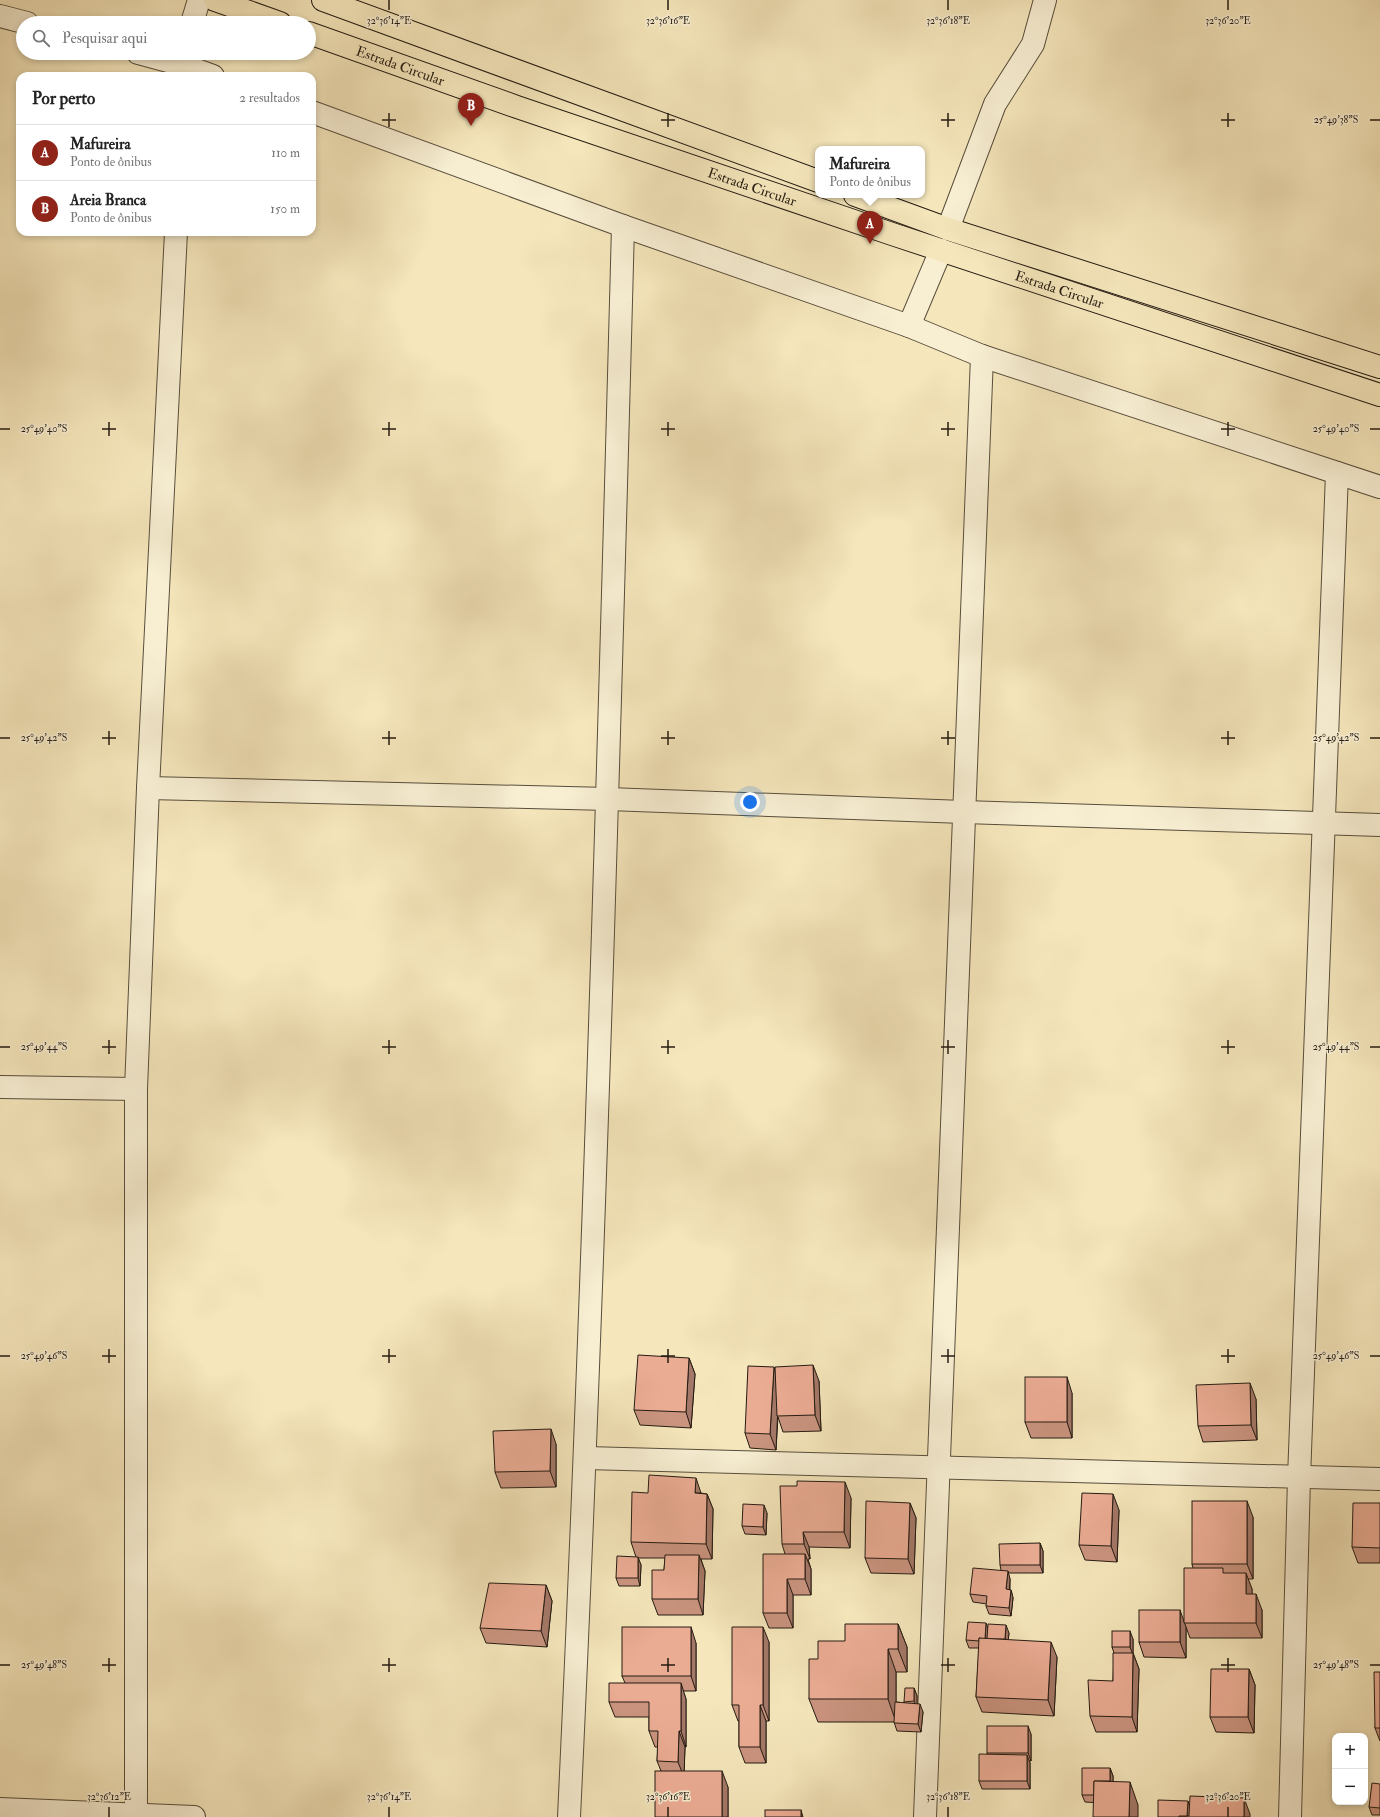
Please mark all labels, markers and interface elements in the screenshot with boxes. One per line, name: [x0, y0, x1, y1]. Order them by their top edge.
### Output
text: 32°36'14"E: [367, 15, 411, 27]
text: 32°36'16"E: [646, 15, 690, 27]
text: 32°36'18"E: [926, 15, 970, 27]
text: 32°36'20"E: [1205, 15, 1251, 27]
search box: [16, 16, 316, 60]
icon: search: [30, 27, 52, 49]
text: Pesquisar aqui: [62, 29, 147, 48]
street label: Estrada Circular: [354, 42, 448, 89]
text: Por perto: [32, 88, 95, 109]
text: 2 resultados: [239, 90, 300, 106]
pin: B: [458, 93, 484, 126]
text: 25°49'38"S: [1314, 114, 1358, 126]
text: Mafureira: [70, 135, 131, 154]
text: A: [41, 145, 49, 161]
text: 110 m: [271, 145, 300, 161]
popup: [815, 146, 925, 198]
text: Ponto de ônibus: [70, 154, 152, 170]
text: Mafureira: [829, 155, 890, 174]
street label: Estrada Circular: [706, 164, 799, 210]
text: Ponto de ônibus: [829, 174, 911, 190]
text: Areia Branca: [70, 191, 146, 210]
text: B: [41, 201, 49, 217]
text: 150 m: [270, 201, 300, 217]
text: Ponto de ônibus: [70, 210, 152, 226]
pin: A: [857, 211, 883, 244]
street label: Estrada Circular: [1013, 267, 1107, 312]
text: 25°49'40"S: [21, 423, 67, 435]
text: 25°49'40"S: [1313, 423, 1359, 435]
text: 25°49'42"S: [21, 732, 67, 744]
text: 25°49'42"S: [1313, 732, 1359, 744]
your location: [740, 792, 760, 812]
text: 25°49'44"S: [21, 1041, 67, 1053]
text: 25°49'44"S: [1313, 1041, 1359, 1053]
text: 25°49'46"S: [21, 1350, 67, 1362]
text: 25°49'46"S: [1313, 1350, 1359, 1362]
text: 25°49'48"S: [21, 1659, 67, 1671]
text: 25°49'48"S: [1313, 1659, 1359, 1671]
map controls: [1332, 1733, 1368, 1805]
button: +: [1332, 1733, 1368, 1769]
button: −: [1332, 1769, 1368, 1805]
text: 32°36'12"E: [87, 1791, 131, 1803]
text: 32°36'14"E: [367, 1791, 411, 1803]
text: 32°36'16"E: [646, 1791, 690, 1803]
text: 32°36'18"E: [926, 1791, 970, 1803]
text: 32°36'20"E: [1205, 1791, 1251, 1803]

